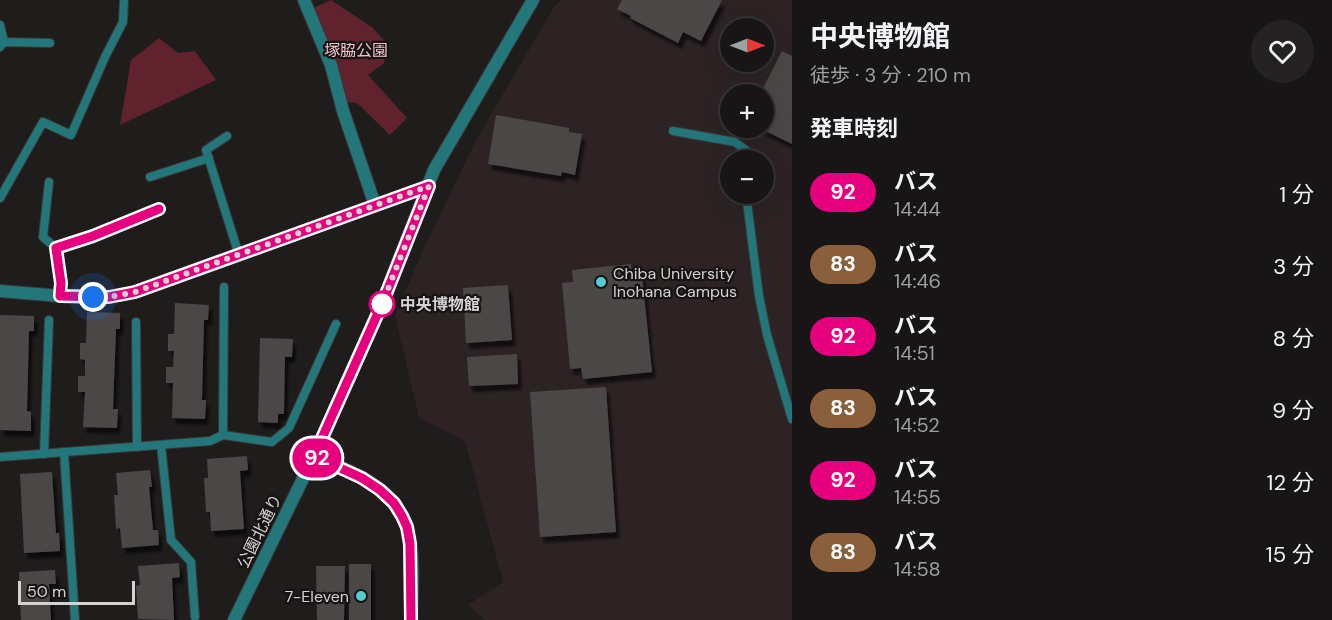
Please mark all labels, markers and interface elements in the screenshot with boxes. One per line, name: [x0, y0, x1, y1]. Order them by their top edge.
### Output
north arrow: [720, 18, 774, 72]
map controls: [720, 18, 774, 204]
text: 中央博物館: [810, 18, 950, 55]
button: heart: [1251, 20, 1314, 83]
park label: 塚脇公園: [324, 40, 388, 61]
text: 徒歩 · 3 分 · 210 m: [810, 62, 971, 88]
button: +: [720, 84, 774, 138]
text: 発車時刻: [810, 114, 898, 143]
button: −: [720, 150, 774, 204]
text: バス: [894, 167, 938, 196]
text: 92: [830, 178, 856, 206]
text: 1 分: [1279, 180, 1314, 209]
text: 14:44: [894, 196, 941, 222]
text: バス: [894, 239, 938, 268]
text: 83: [830, 250, 856, 278]
text: 3 分: [1273, 252, 1314, 281]
place label: Chiba University Inohana Campus: [613, 263, 737, 302]
text: 14:46: [894, 268, 941, 294]
marker: Chiba University Inohana Campus: [594, 275, 608, 289]
your location: [78, 282, 108, 312]
marker: 中央博物館: [369, 291, 395, 317]
place label: 中央博物館: [400, 294, 480, 315]
text: バス: [894, 311, 938, 340]
text: 92: [830, 322, 856, 350]
text: 8 分: [1273, 324, 1314, 353]
text: 14:51: [894, 340, 935, 366]
text: バス: [894, 383, 938, 412]
text: 83: [830, 394, 856, 422]
text: 9 分: [1272, 396, 1314, 425]
text: 14:52: [894, 412, 940, 438]
line badge: 92: [290, 438, 344, 478]
text: 92: [304, 444, 330, 472]
text: バス: [894, 455, 938, 484]
text: 92: [830, 466, 856, 494]
text: 12 分: [1267, 468, 1314, 497]
text: 14:55: [894, 484, 941, 510]
street label: 公園北通り: [232, 491, 286, 572]
text: バス: [894, 527, 938, 556]
text: 83: [830, 538, 856, 566]
text: 15 分: [1266, 540, 1314, 569]
text: 14:58: [894, 556, 941, 582]
scale bar: [18, 578, 135, 606]
text: 50 m: [27, 581, 66, 602]
place label: 7-Eleven: [285, 586, 349, 607]
marker: 7-Eleven: [354, 589, 368, 603]

